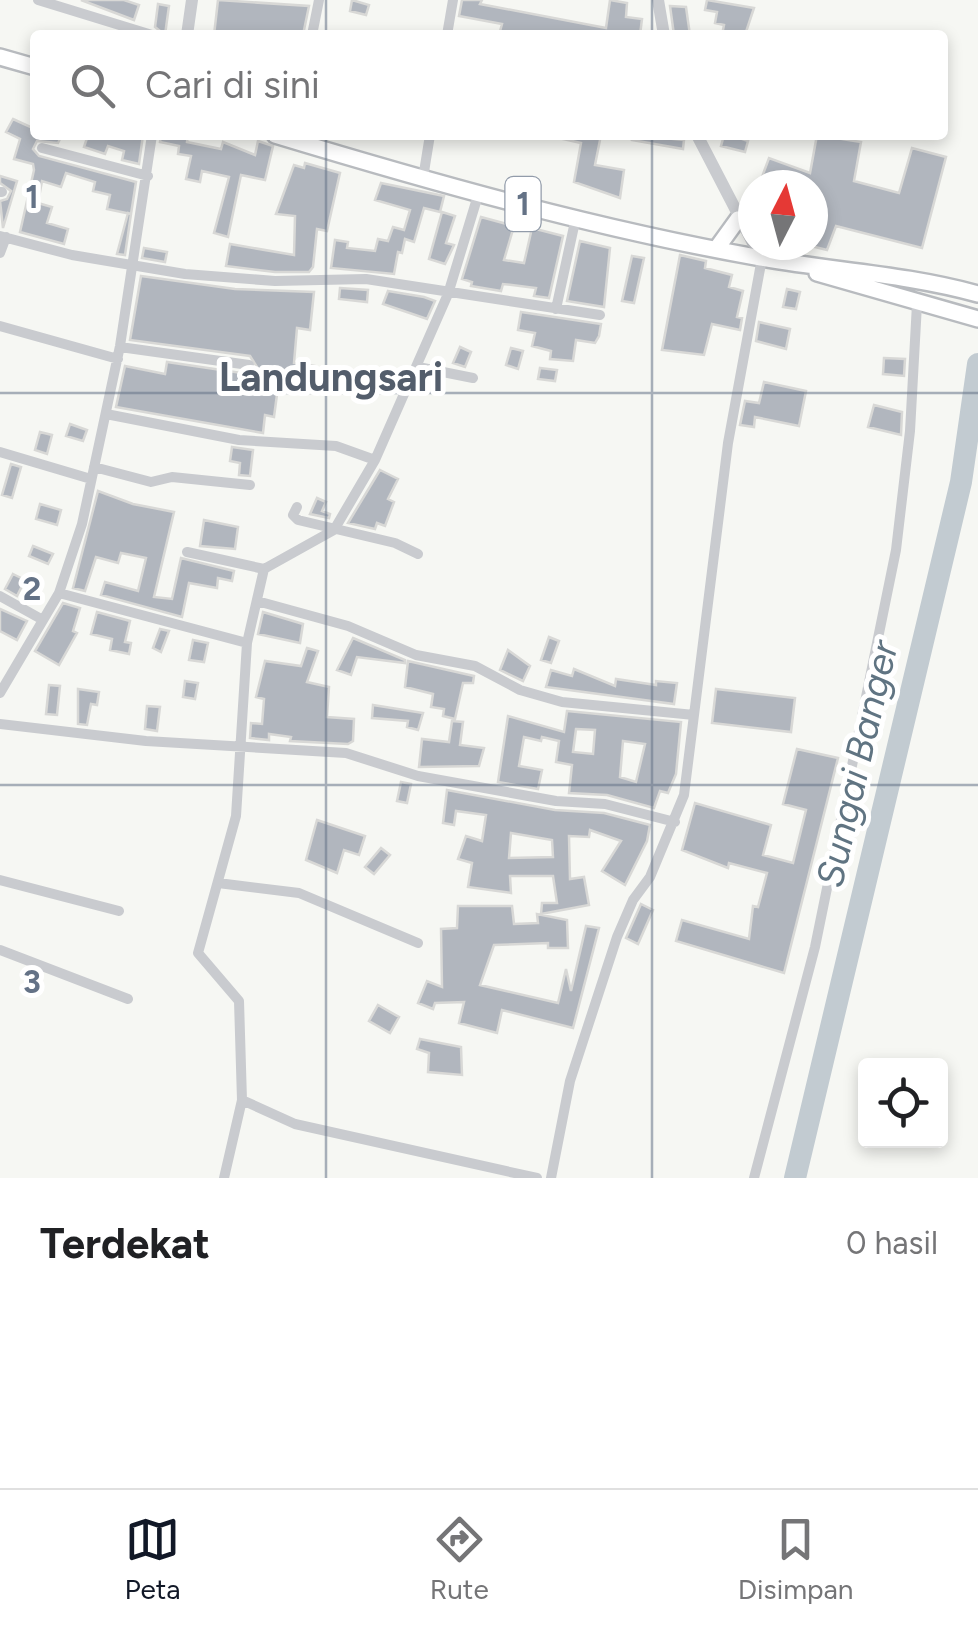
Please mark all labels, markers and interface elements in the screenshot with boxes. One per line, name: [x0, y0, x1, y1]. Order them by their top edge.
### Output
search box: [30, 30, 948, 140]
icon: search: [65, 58, 120, 113]
text: Cari di sini: [145, 62, 320, 108]
north arrow: [738, 170, 828, 260]
road number: 1: [506, 177, 540, 231]
text: 1: [25, 178, 39, 216]
district label: Landungsari: [219, 353, 443, 401]
text: 2: [23, 570, 41, 608]
water label: Sungai Banger: [806, 635, 908, 892]
text: 3: [23, 963, 41, 1001]
map controls: [858, 1058, 948, 1148]
button: locate: [858, 1058, 948, 1148]
text: Terdekat: [40, 1218, 210, 1269]
text: 0 hasil: [846, 1224, 938, 1262]
tab: Peta: [125, 1512, 181, 1606]
tab: Rute: [430, 1512, 489, 1606]
tab: Disimpan: [738, 1512, 853, 1606]

